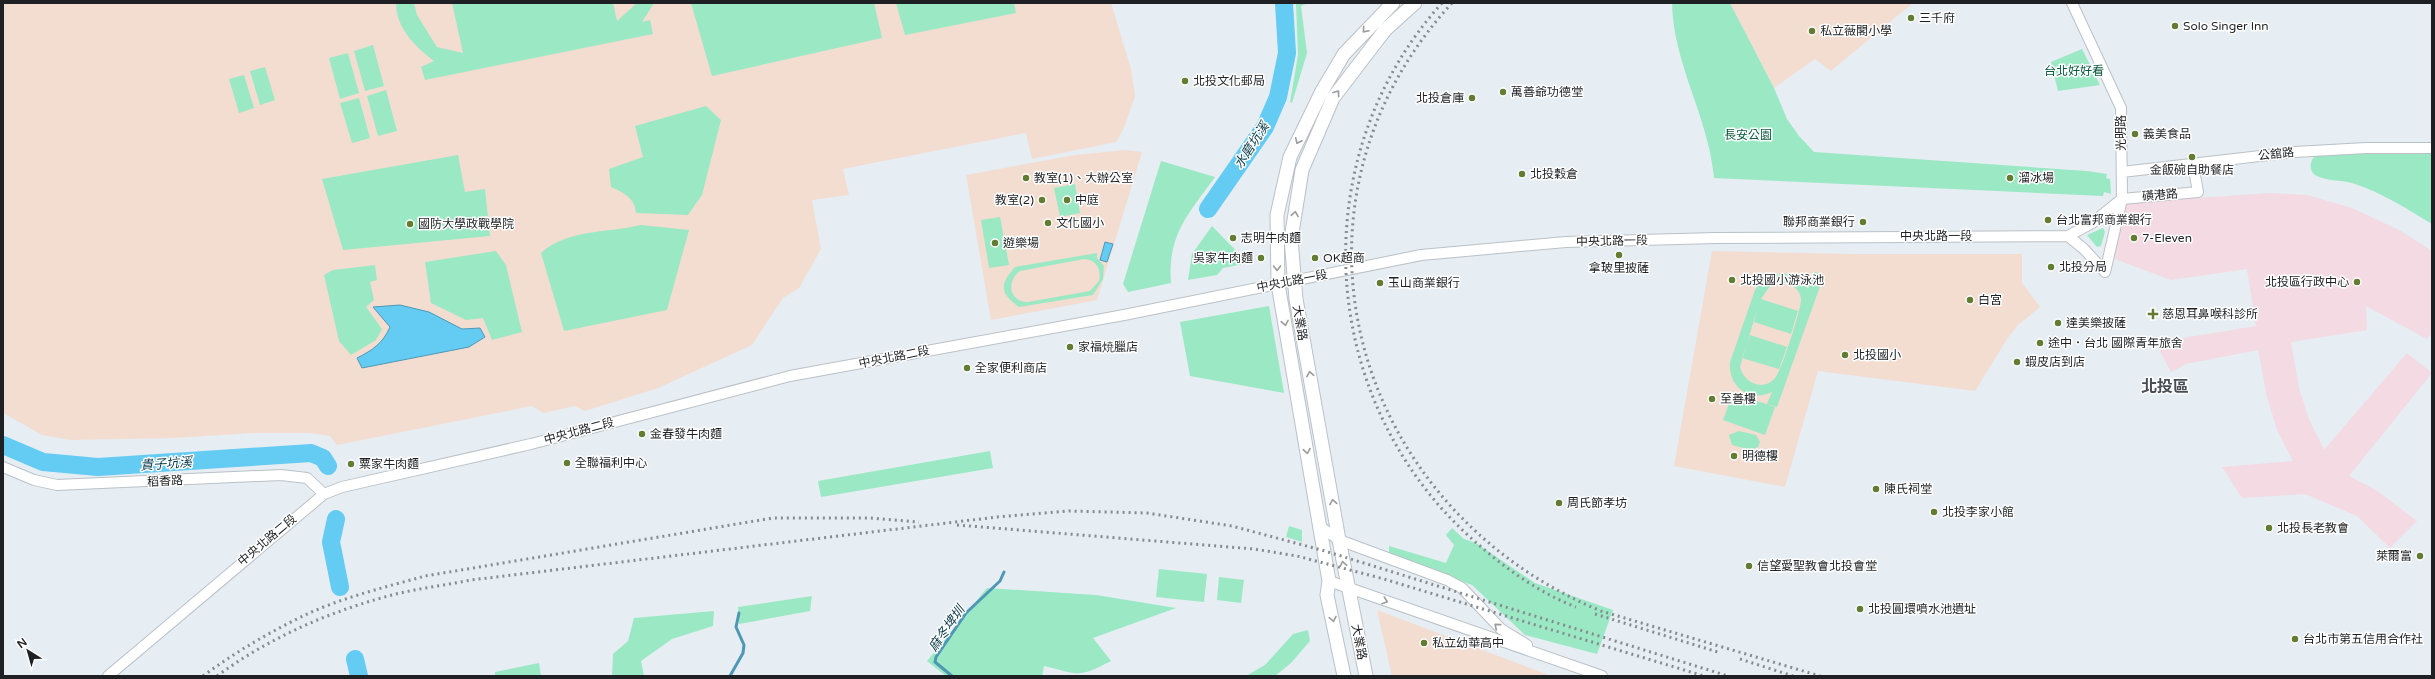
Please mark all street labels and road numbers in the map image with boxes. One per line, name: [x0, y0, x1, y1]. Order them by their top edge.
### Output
street label: 光明路: [2114, 115, 2128, 151]
street label: 公舘路: [2257, 145, 2295, 163]
street label: 磺港路: [2141, 186, 2179, 204]
street label: 中央北路一段: [1900, 229, 1972, 243]
street label: 中央北路一段: [1576, 233, 1648, 249]
street label: 中央北路一段: [1255, 267, 1329, 295]
street label: 大業路: [1290, 304, 1310, 342]
street label: 中央北路二段: [857, 343, 931, 371]
street label: 中央北路二段: [542, 415, 616, 447]
street label: 稻香路: [147, 473, 183, 489]
street label: 中央北路二段: [235, 511, 299, 569]
street label: 大業路: [1349, 623, 1369, 661]

